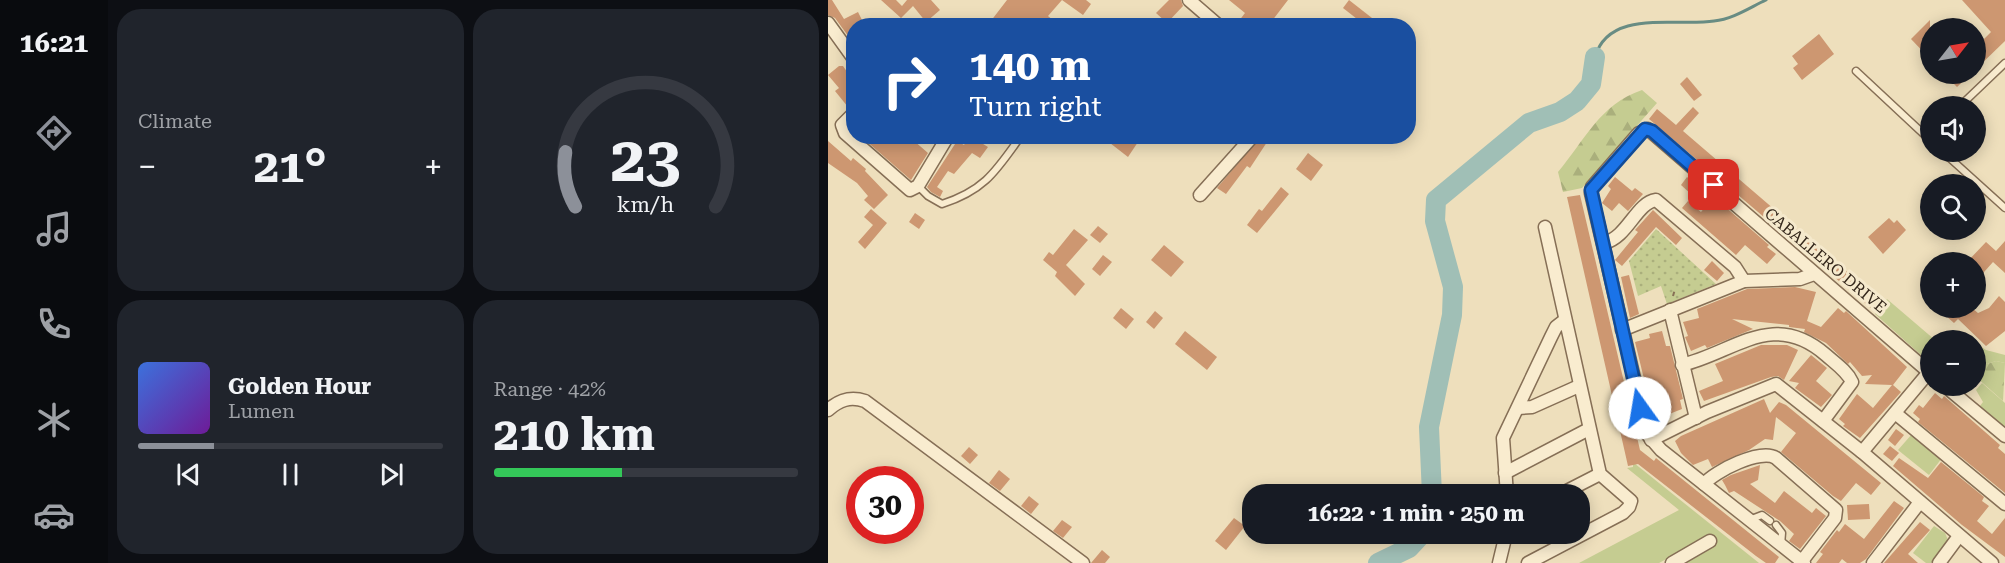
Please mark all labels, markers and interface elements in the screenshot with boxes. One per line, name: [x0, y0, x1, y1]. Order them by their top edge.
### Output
north arrow: [1920, 18, 1986, 84]
map controls: [1920, 18, 1986, 396]
text: 16:21: [20, 27, 88, 59]
text: 140 m: [969, 41, 1091, 90]
icon: right: [870, 42, 948, 120]
text: Turn right: [969, 91, 1102, 123]
button: sound: [1920, 96, 1986, 162]
text: Climate: [138, 109, 212, 133]
icon: directions: [33, 112, 75, 154]
text: 23: [611, 123, 681, 196]
text: 21°: [254, 140, 327, 193]
text: −: [138, 147, 156, 186]
text: +: [424, 147, 443, 186]
pin: [1688, 159, 1739, 210]
icon: arrive: [1697, 168, 1730, 201]
button: search: [1920, 174, 1986, 240]
text: km/h: [617, 192, 675, 217]
street label: CABALLERO DRIVE: [1761, 204, 1890, 317]
icon: music: [33, 208, 75, 250]
button: +: [1920, 252, 1986, 318]
icon: phone: [33, 303, 75, 345]
button: −: [1920, 330, 1986, 396]
text: Golden Hour: [228, 374, 371, 399]
position arrow: [1608, 376, 1672, 440]
text: Range · 42%: [494, 377, 606, 401]
icon: climate: [33, 399, 75, 441]
text: Lumen: [228, 399, 295, 423]
text: 210 km: [494, 408, 655, 461]
icon: previous: [172, 458, 205, 491]
icon: pause: [274, 458, 307, 491]
icon: next: [375, 458, 408, 491]
speed limit sign: 30: [846, 466, 924, 544]
icon: car: [33, 494, 75, 536]
text: 16:22 · 1 min · 250 m: [1307, 501, 1525, 526]

